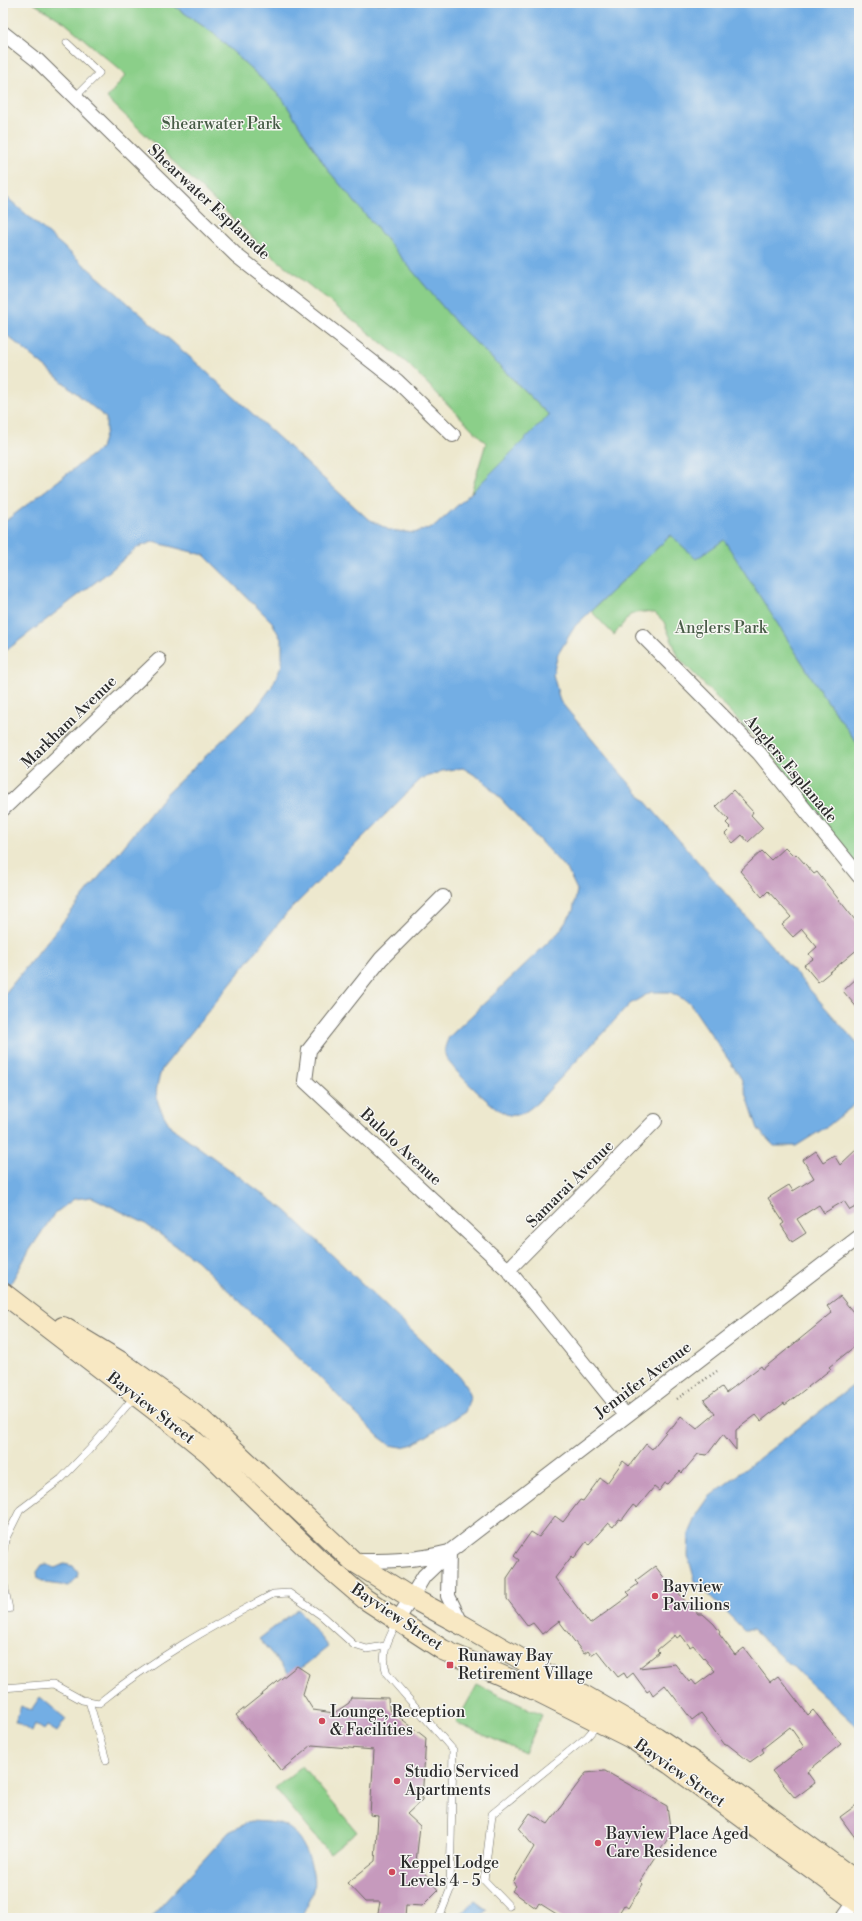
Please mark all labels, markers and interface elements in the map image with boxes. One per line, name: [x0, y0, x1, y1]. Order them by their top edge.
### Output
park label: Shearwater Park: [162, 114, 282, 134]
street label: Shearwater Esplanade: [144, 140, 274, 264]
park label: Anglers Park: [674, 618, 769, 638]
street label: Markham Avenue: [17, 671, 121, 773]
street label: Anglers Esplanade: [740, 711, 842, 827]
street label: Bulolo Avenue: [355, 1104, 446, 1190]
street label: Samarai Avenue: [522, 1136, 618, 1232]
street label: Jennifer Avenue: [590, 1337, 695, 1423]
street label: Bayview Street: [102, 1367, 199, 1449]
place label: Bayview Pavilions: [662, 1577, 730, 1615]
street label: Bayview Street: [347, 1578, 447, 1655]
marker: Bayview Pavilions: [650, 1591, 660, 1601]
place label: Runaway Bay Retirement Village: [458, 1646, 593, 1684]
marker: Runaway Bay Retirement Village: [445, 1660, 455, 1670]
place label: Lounge, Reception & Facilities: [330, 1702, 466, 1740]
marker: Lounge, Reception & Facilities: [317, 1716, 327, 1726]
street label: Bayview Street: [630, 1734, 729, 1812]
place label: Studio Serviced Apartments: [404, 1762, 519, 1800]
marker: Studio Serviced Apartments: [392, 1776, 402, 1786]
place label: Bayview Place Aged Care Residence: [605, 1824, 749, 1862]
marker: Bayview Place Aged Care Residence: [593, 1838, 603, 1848]
place label: Keppel Lodge Levels 4 - 5: [400, 1853, 499, 1891]
marker: Keppel Lodge Levels 4 - 5: [387, 1867, 397, 1877]

